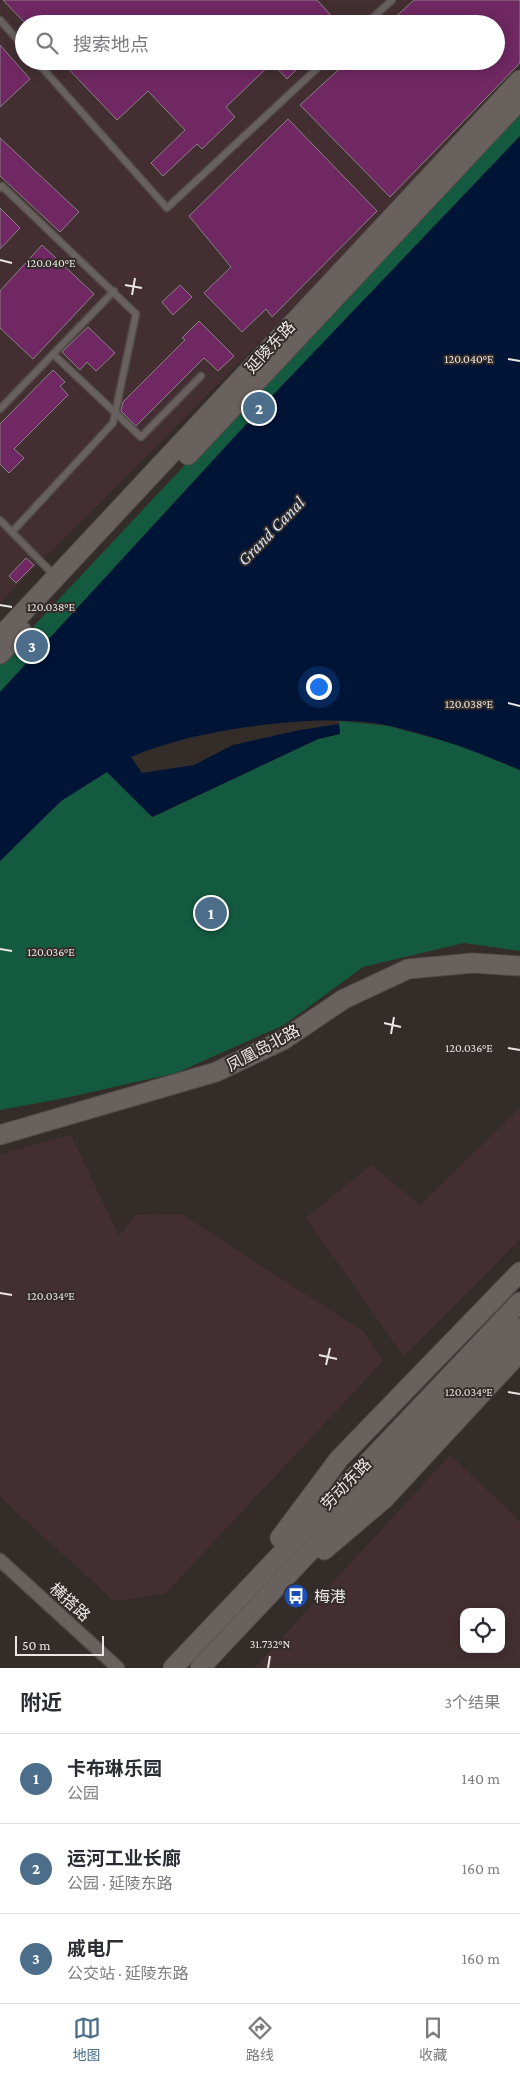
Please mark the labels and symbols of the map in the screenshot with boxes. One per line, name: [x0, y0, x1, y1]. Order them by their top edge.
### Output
text: 120.040°E: [26, 256, 76, 270]
street label: 延陵东路: [242, 318, 298, 376]
text: 120.040°E: [444, 352, 494, 366]
pin: 2: [243, 389, 275, 427]
water label: Grand Canal: [233, 492, 309, 569]
text: 120.038°E: [27, 600, 76, 614]
pin: 3: [16, 627, 48, 665]
your location: [306, 674, 332, 700]
text: 120.038°E: [445, 697, 494, 711]
pin: 1: [195, 894, 227, 932]
text: 120.036°E: [27, 945, 75, 959]
street label: 凤凰岛北路: [224, 1022, 302, 1074]
text: 120.036°E: [445, 1041, 493, 1055]
text: 120.034°E: [27, 1289, 75, 1303]
text: 120.034°E: [445, 1385, 493, 1399]
street label: 劳动东路: [318, 1455, 374, 1513]
street label: 横搭路: [46, 1580, 94, 1624]
bus stop icon: 梅港: [283, 1583, 309, 1609]
place label: 梅港: [314, 1588, 346, 1605]
scale bar: [15, 1633, 104, 1656]
text: 31.732°N: [250, 1637, 290, 1651]

